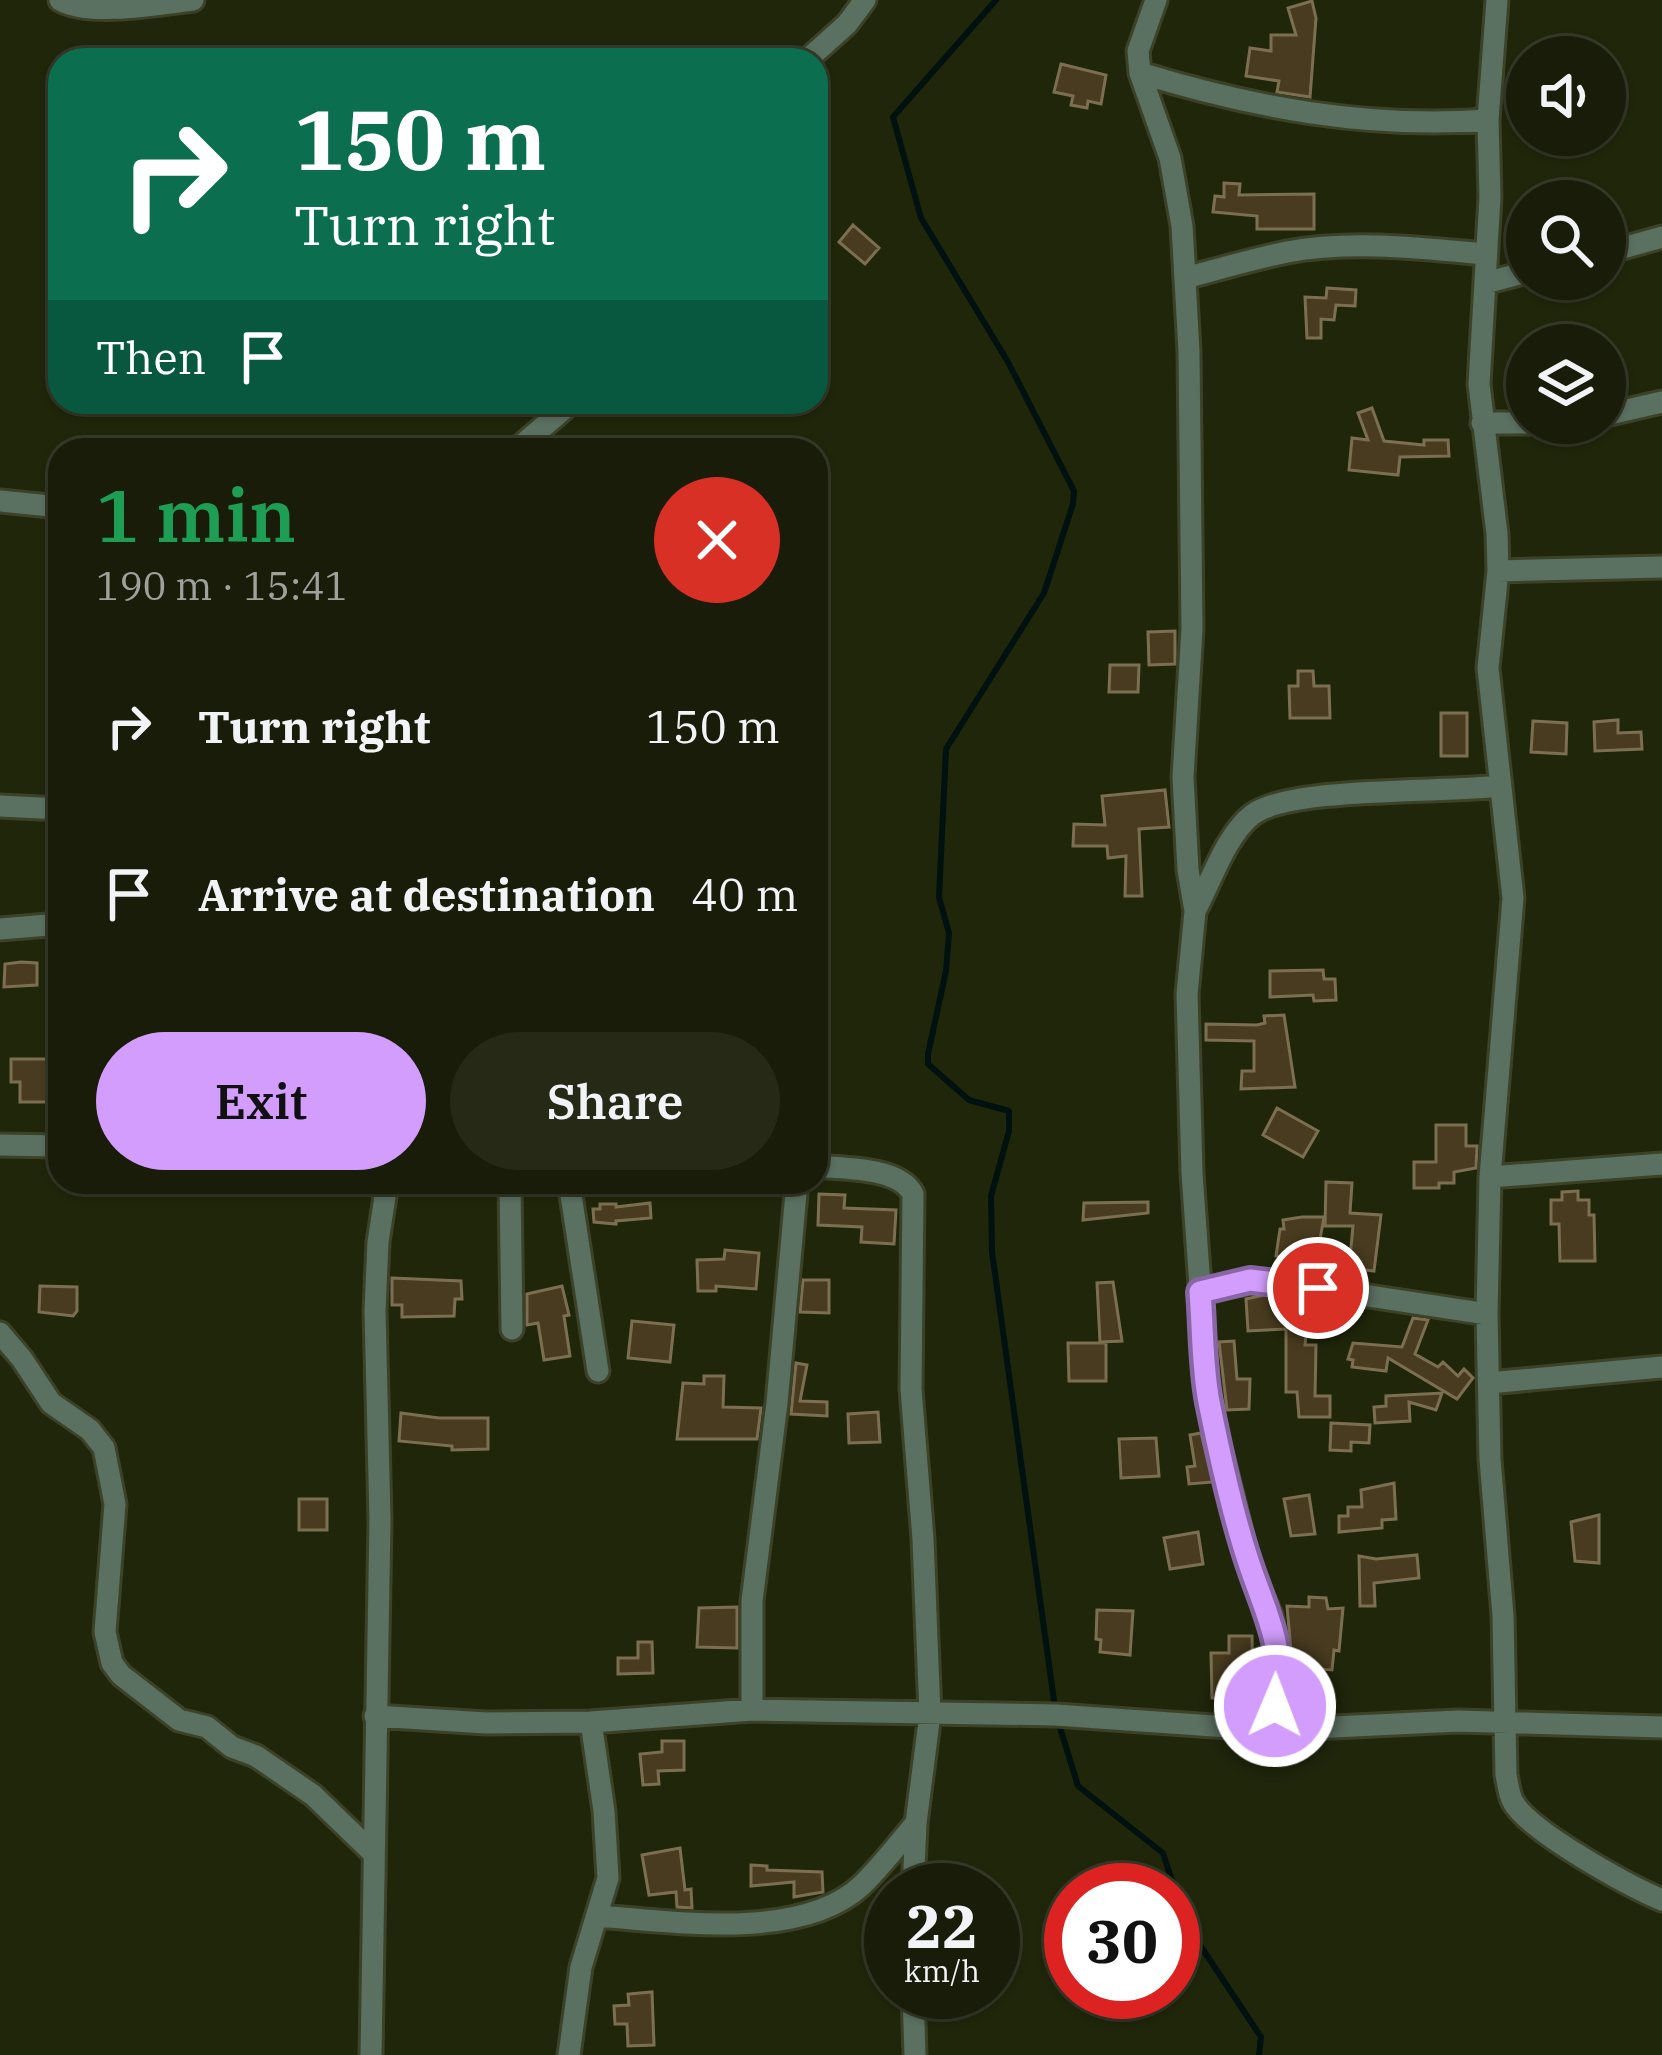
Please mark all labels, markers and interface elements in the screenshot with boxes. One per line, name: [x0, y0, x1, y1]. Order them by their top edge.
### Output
map controls: [1506, 36, 1626, 444]
button: sound: [1506, 36, 1626, 156]
text: 150 m: [294, 84, 546, 193]
icon: right: [96, 96, 252, 252]
button: search: [1506, 180, 1626, 300]
text: Turn right: [294, 190, 556, 260]
icon: arrive: [230, 324, 296, 390]
button: layers: [1506, 324, 1626, 444]
text: Then: [96, 328, 206, 386]
text: 1 min: [96, 468, 296, 562]
button: close: [654, 477, 780, 603]
text: 190 m · 15:41: [96, 560, 348, 611]
icon: right: [96, 693, 162, 759]
text: Turn right: [198, 697, 430, 755]
text: 150 m: [646, 697, 780, 755]
icon: arrive: [96, 861, 162, 927]
text: Arrive at destination: [198, 865, 655, 923]
text: 40 m: [691, 865, 798, 923]
button: Exit: [96, 1032, 426, 1170]
button: Share: [450, 1032, 780, 1170]
pin: [1267, 1237, 1369, 1339]
icon: arrive: [1285, 1255, 1351, 1321]
position arrow: [1212, 1643, 1338, 1769]
speed limit sign: 30: [1044, 1863, 1200, 2019]
text: 22: [906, 1886, 978, 1965]
text: km/h: [904, 1951, 980, 1990]

